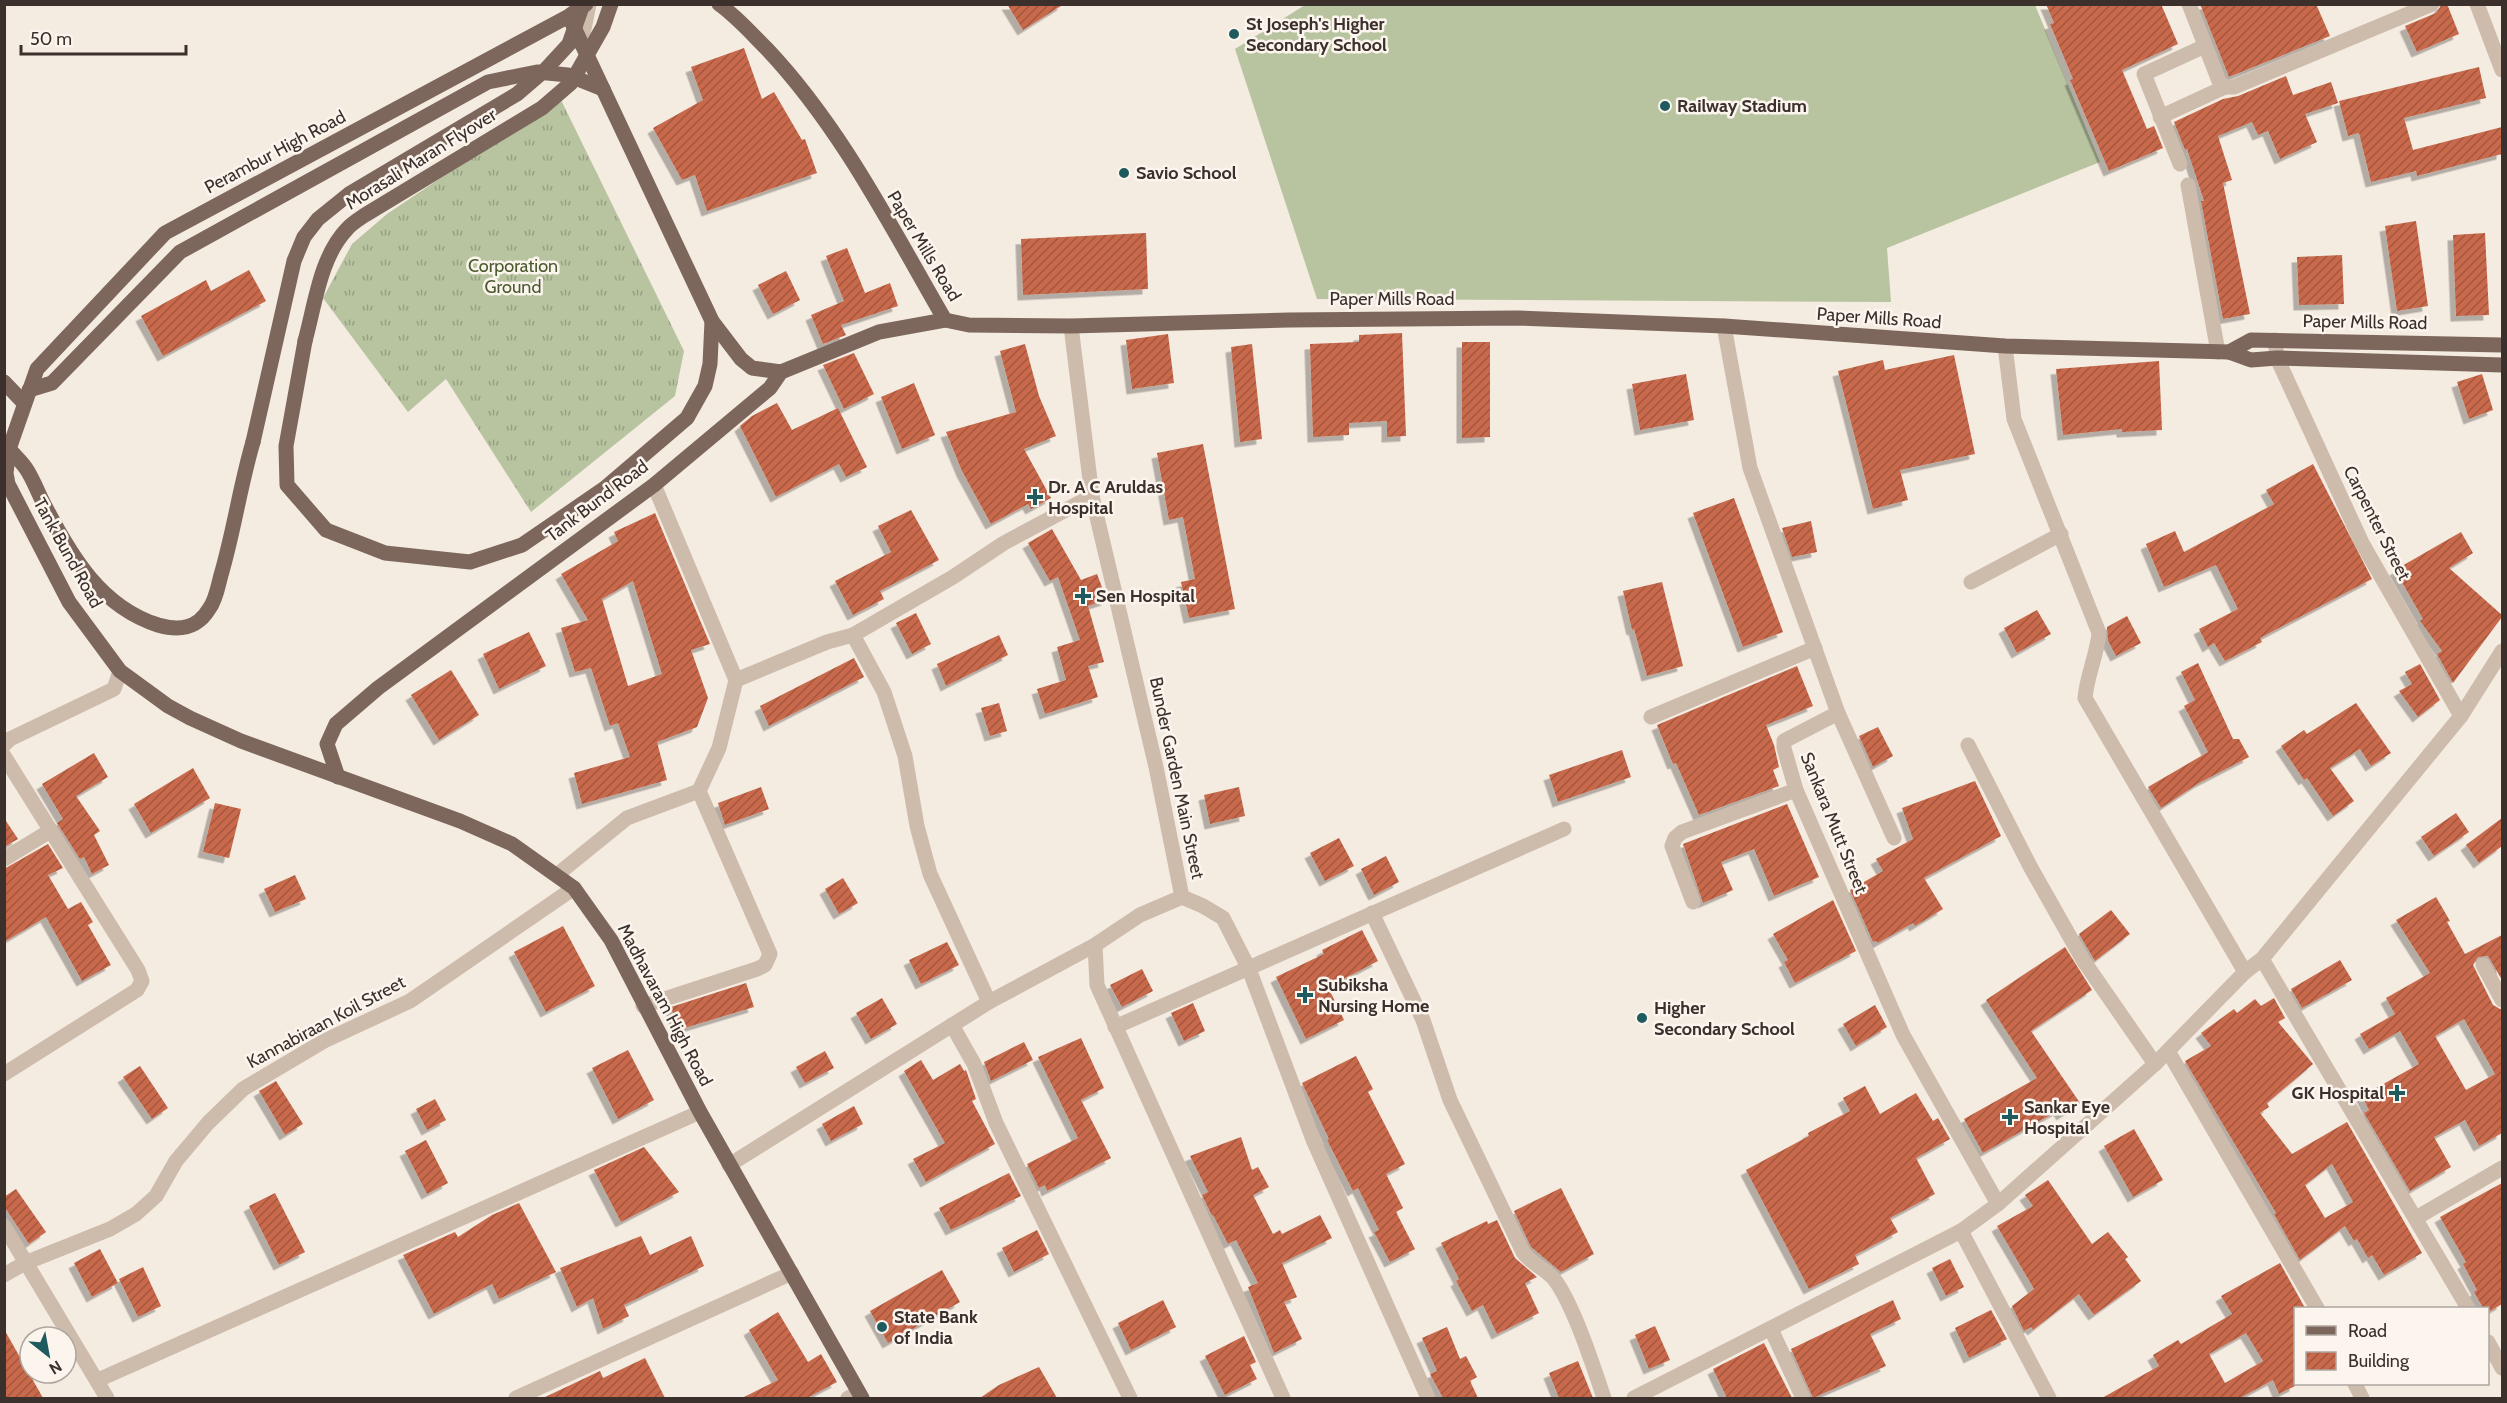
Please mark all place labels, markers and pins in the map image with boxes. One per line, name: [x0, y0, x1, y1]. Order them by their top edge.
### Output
place label: St Joseph's Higher Secondary School: [1246, 13, 1387, 56]
marker: St Joseph's Higher Secondary School: [1227, 27, 1241, 41]
place label: Railway Stadium: [1677, 95, 1807, 117]
marker: Railway Stadium: [1658, 99, 1672, 113]
place label: Savio School: [1136, 162, 1237, 184]
marker: Savio School: [1117, 166, 1131, 180]
place label: Dr. A C Aruldas Hospital: [1048, 476, 1164, 519]
marker: Dr. A C Aruldas Hospital: [1026, 488, 1044, 506]
place label: Sen Hospital: [1096, 585, 1195, 607]
marker: Sen Hospital: [1074, 587, 1092, 605]
place label: Subiksha Nursing Home: [1318, 974, 1429, 1017]
marker: Subiksha Nursing Home: [1296, 986, 1314, 1004]
place label: Higher Secondary School: [1654, 997, 1795, 1040]
marker: Higher Secondary School: [1635, 1011, 1649, 1025]
place label: GK Hospital: [2291, 1082, 2384, 1104]
marker: GK Hospital: [2388, 1084, 2406, 1102]
place label: Sankar Eye Hospital: [2024, 1096, 2110, 1139]
marker: Sankar Eye Hospital: [2001, 1108, 2019, 1126]
place label: State Bank of India: [894, 1306, 978, 1349]
marker: State Bank of India: [875, 1320, 889, 1334]

